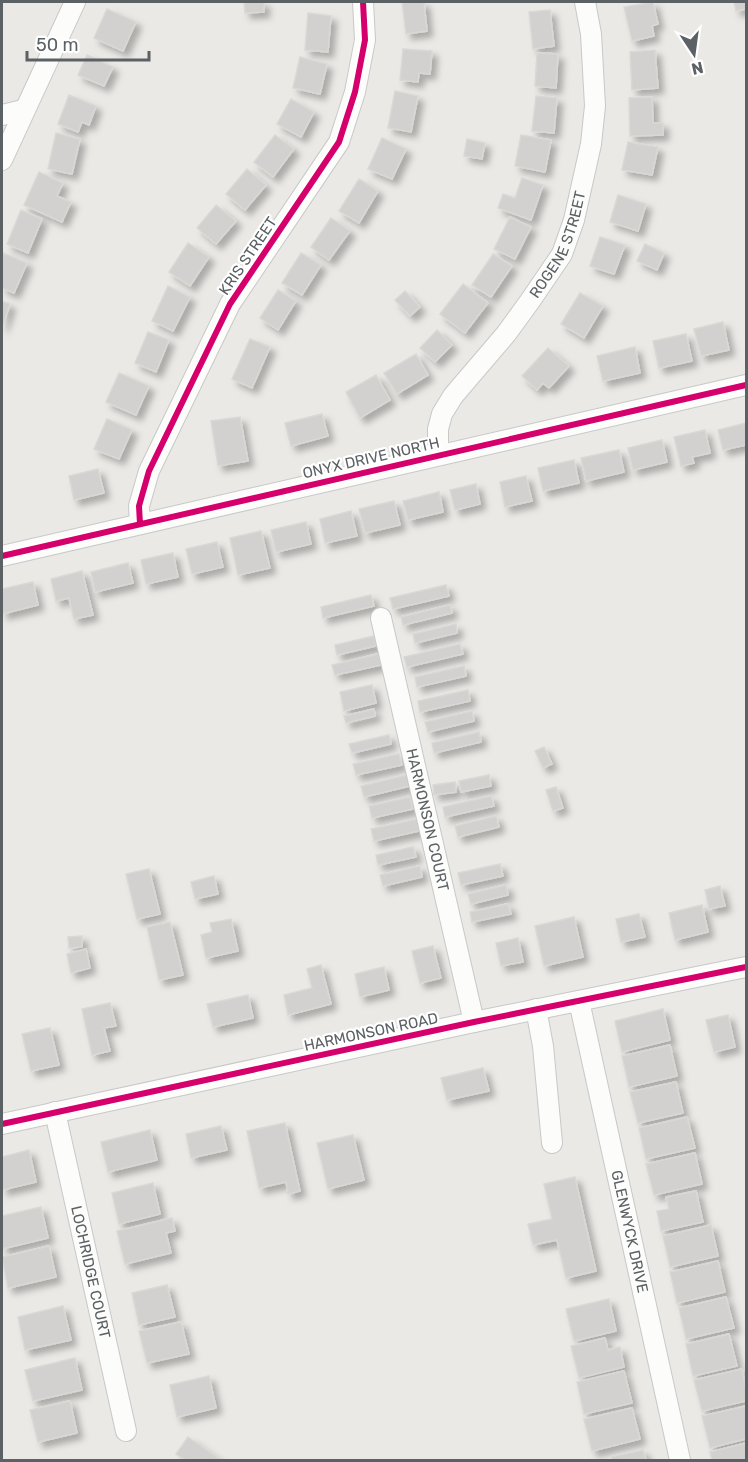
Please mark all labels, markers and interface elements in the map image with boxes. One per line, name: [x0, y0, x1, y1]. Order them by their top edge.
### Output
scale bar: [27, 24, 148, 62]
north arrow: [664, 24, 724, 84]
text: 50 m: [36, 34, 79, 56]
text: N: [690, 58, 705, 79]
street label: ROGENE STREET: [526, 189, 589, 302]
street label: KRIS STREET: [215, 213, 281, 299]
street label: ONYX DRIVE NORTH: [301, 433, 441, 483]
street label: HARMONSON COURT: [402, 747, 453, 893]
street label: HARMONSON ROAD: [302, 1009, 440, 1055]
street label: GLENWYCK DRIVE: [607, 1168, 652, 1295]
street label: LOCHRIDGE COURT: [67, 1204, 114, 1340]

